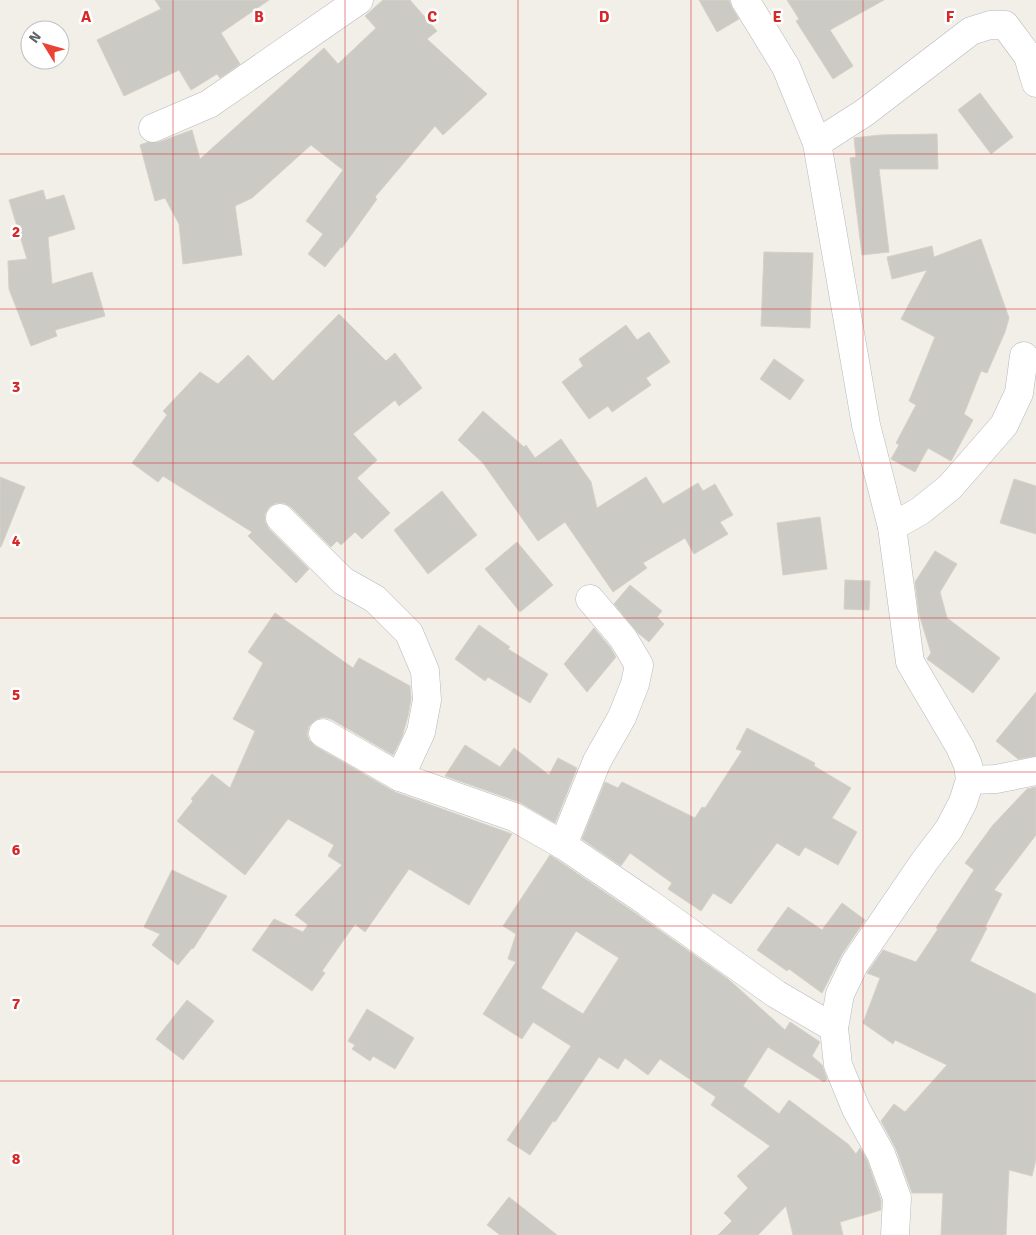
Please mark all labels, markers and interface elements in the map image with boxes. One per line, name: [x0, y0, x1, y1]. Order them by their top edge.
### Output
text: A: [81, 7, 92, 27]
text: B: [254, 7, 264, 27]
text: C: [427, 7, 437, 27]
text: D: [599, 7, 610, 27]
text: E: [772, 7, 782, 27]
text: F: [946, 7, 955, 27]
north arrow: [20, 20, 70, 70]
text: N: [25, 28, 45, 46]
text: 2: [12, 222, 20, 242]
text: 3: [12, 377, 20, 397]
text: 4: [12, 531, 21, 551]
text: 5: [12, 685, 20, 705]
text: 6: [12, 840, 21, 860]
text: 7: [12, 994, 21, 1014]
text: 8: [12, 1149, 21, 1169]

